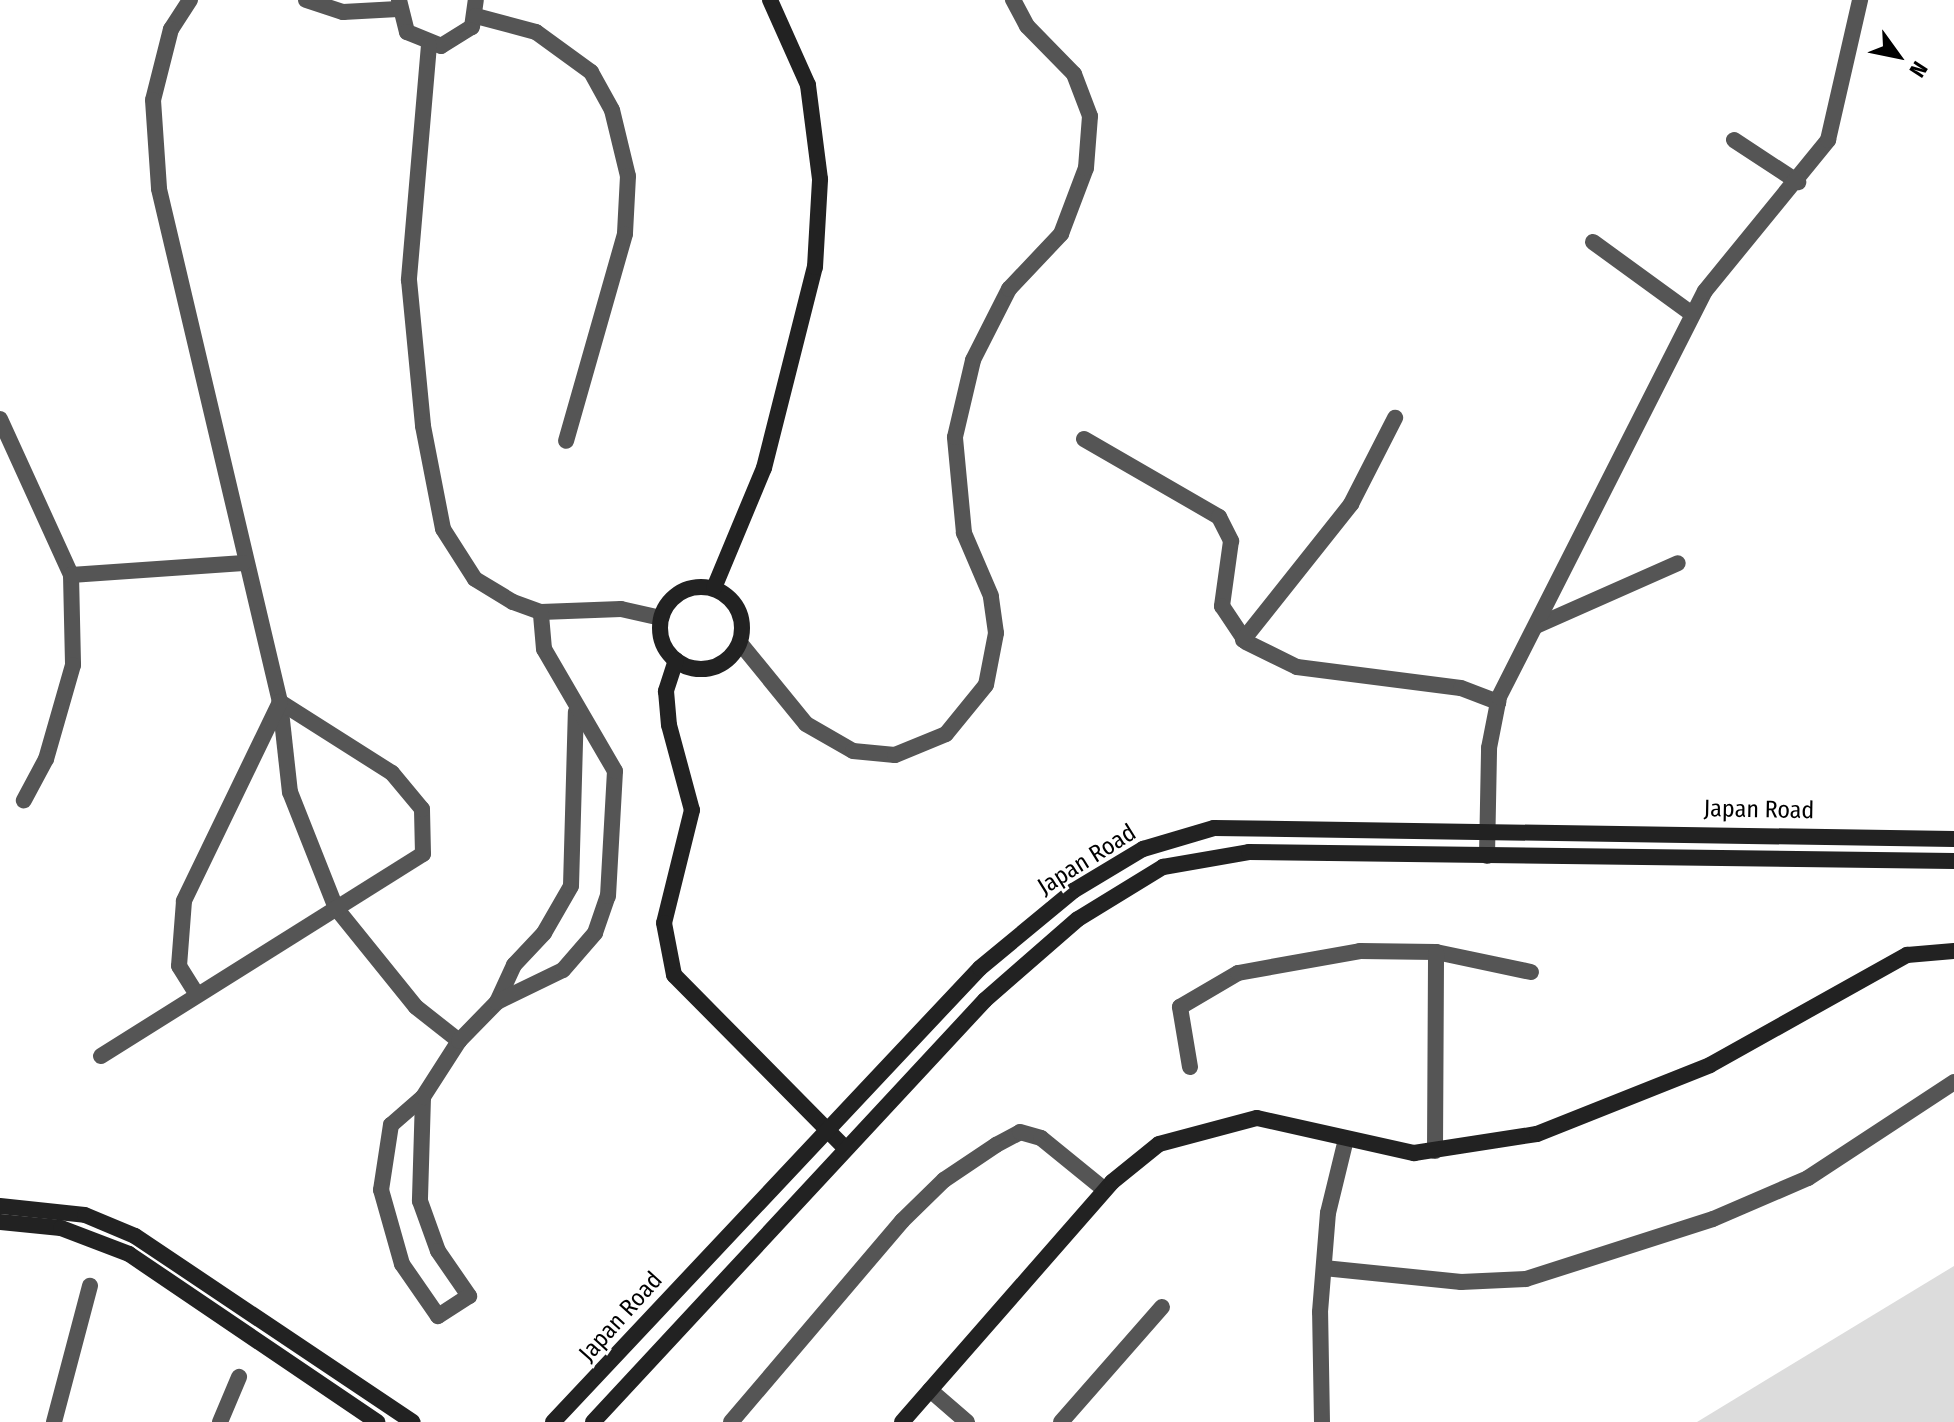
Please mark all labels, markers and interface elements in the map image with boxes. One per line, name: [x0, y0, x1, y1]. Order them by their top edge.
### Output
north arrow: [1858, 16, 1938, 96]
text: N: [1904, 56, 1933, 82]
street label: Japan Road: [1703, 795, 1815, 825]
street label: Japan Road: [1032, 818, 1142, 902]
street label: Japan Road: [573, 1266, 669, 1368]

